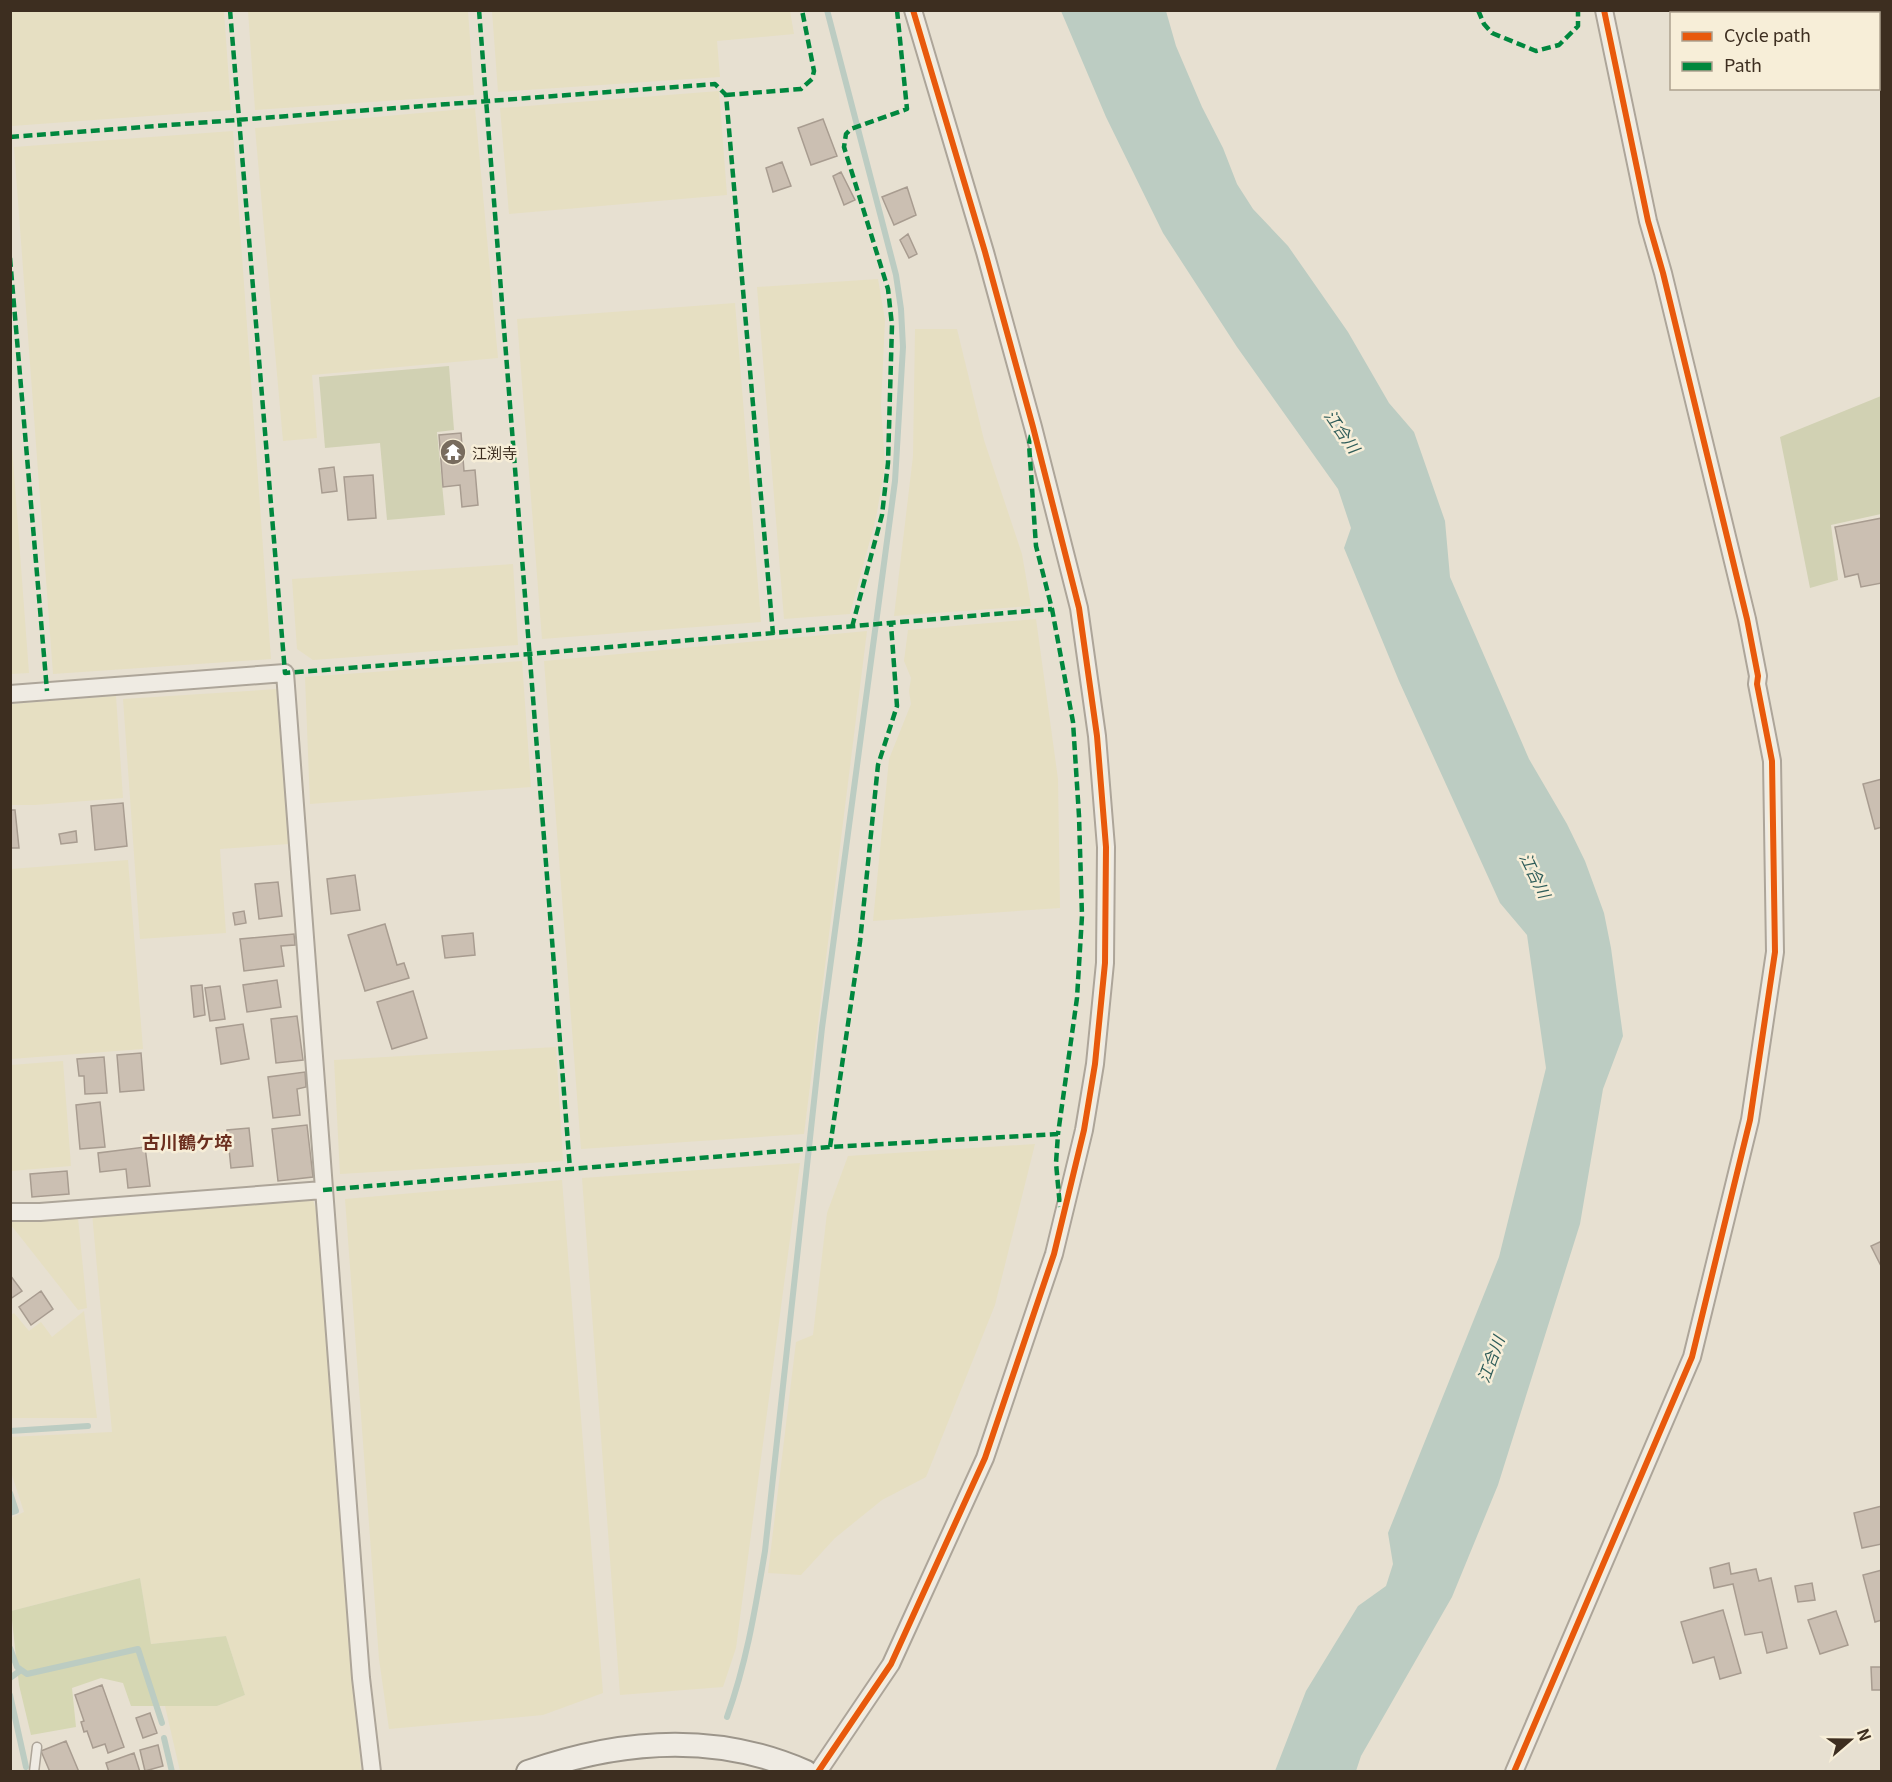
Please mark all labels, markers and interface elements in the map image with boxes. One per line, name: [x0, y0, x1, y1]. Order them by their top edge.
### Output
legend: [1670, 12, 1880, 90]
text: Cycle path: [1724, 21, 1811, 47]
text: Path: [1724, 51, 1762, 77]
water label: 江合川: [1319, 404, 1368, 459]
temple icon: 江渕寺: [438, 437, 468, 467]
place label: 江渕寺: [472, 442, 517, 463]
water label: 江合川: [1515, 848, 1558, 904]
district label: 古川鶴ケ埣: [142, 1128, 232, 1154]
water label: 江合川: [1471, 1330, 1510, 1386]
north arrow: [1820, 1710, 1880, 1770]
text: N: [1852, 1725, 1878, 1744]

